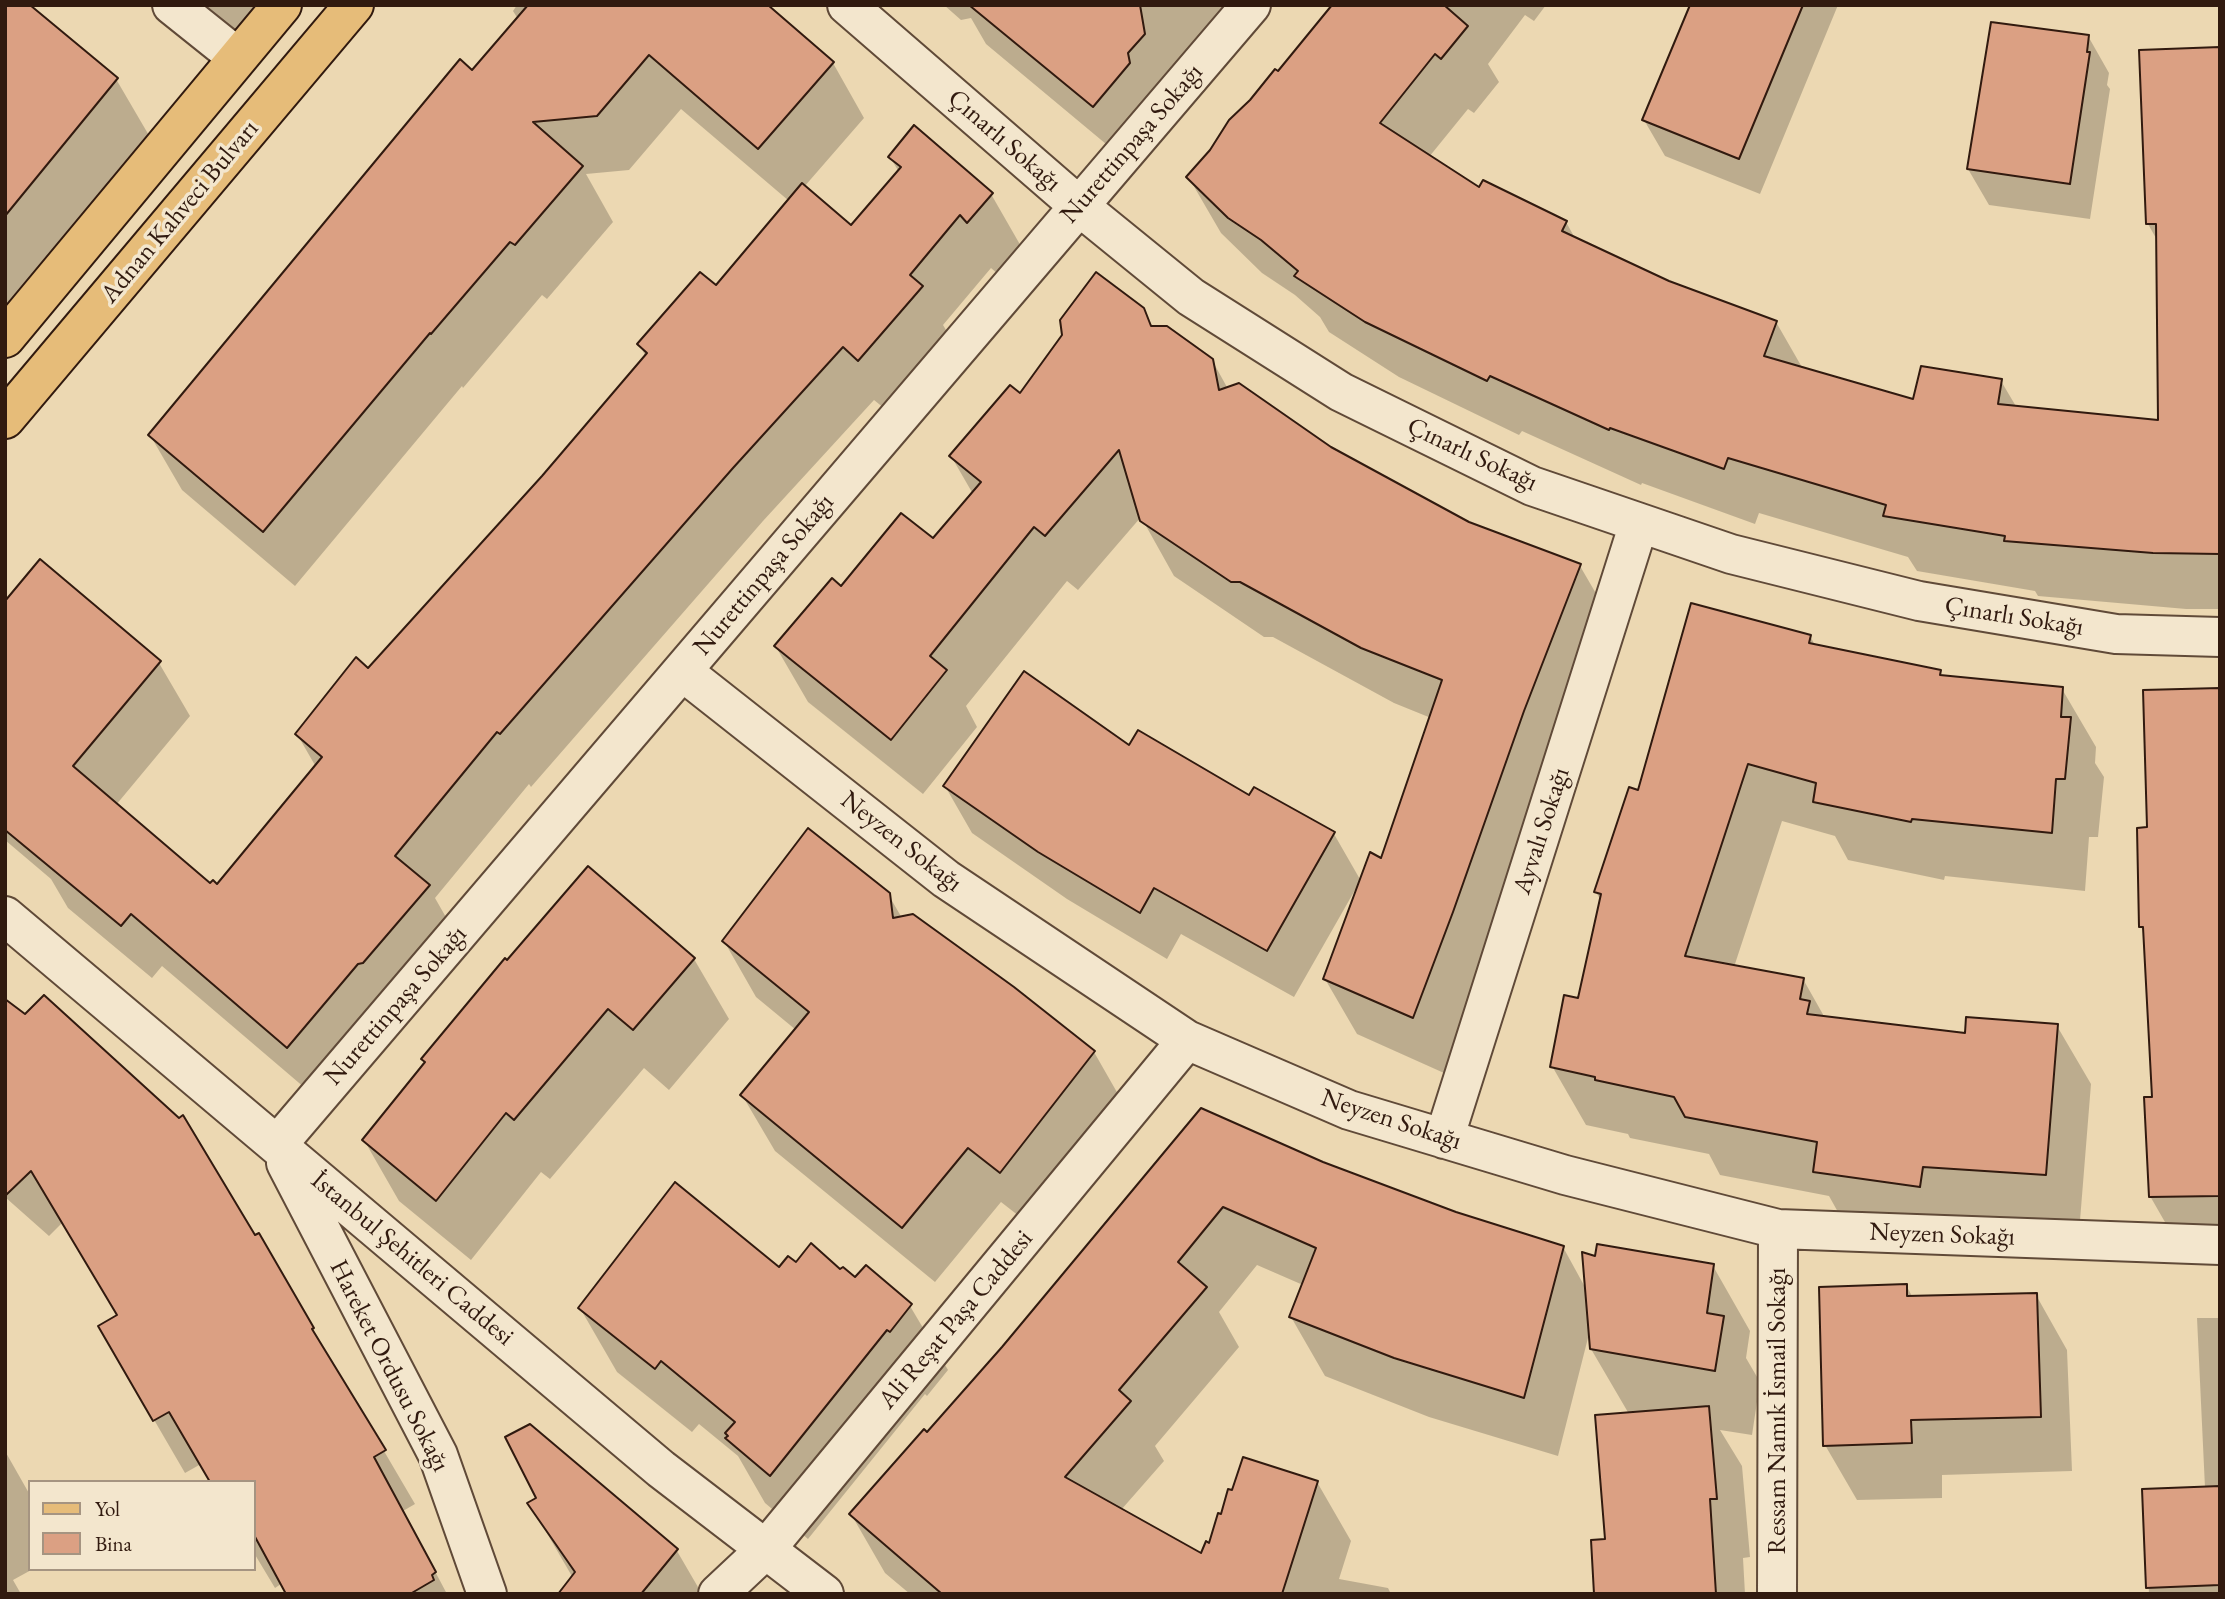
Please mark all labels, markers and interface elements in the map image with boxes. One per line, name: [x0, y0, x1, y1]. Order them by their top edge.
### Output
street label: Nurettinpaşa Sokağı: [1054, 58, 1210, 230]
street label: Çınarlı Sokağı: [941, 83, 1067, 199]
street label: Adnan Kahveci Bulvarı: [94, 114, 266, 310]
street label: Çınarlı Sokağı: [1402, 411, 1542, 499]
street label: Nurettinpaşa Sokağı: [687, 488, 841, 662]
street label: Çınarlı Sokağı: [1942, 591, 2086, 643]
street label: Ayvalı Sokağı: [1507, 764, 1577, 898]
street label: Neyzen Sokağı: [834, 785, 968, 899]
street label: Nurettinpaşa Sokağı: [318, 920, 474, 1092]
street label: Neyzen Sokağı: [1317, 1083, 1465, 1157]
street label: İstanbul Şehitleri Caddesi: [304, 1165, 520, 1353]
street label: Neyzen Sokağı: [1869, 1217, 2015, 1253]
street label: Ali Reşat Paşa Caddesi: [872, 1224, 1040, 1416]
street label: Hareket Ordusu Sokağı: [322, 1255, 456, 1477]
street label: Ressam Namık İsmail Sokağı: [1762, 1268, 1794, 1554]
legend: [28, 1480, 256, 1571]
text: Yol: [95, 1495, 120, 1522]
text: Bina: [95, 1530, 132, 1557]

